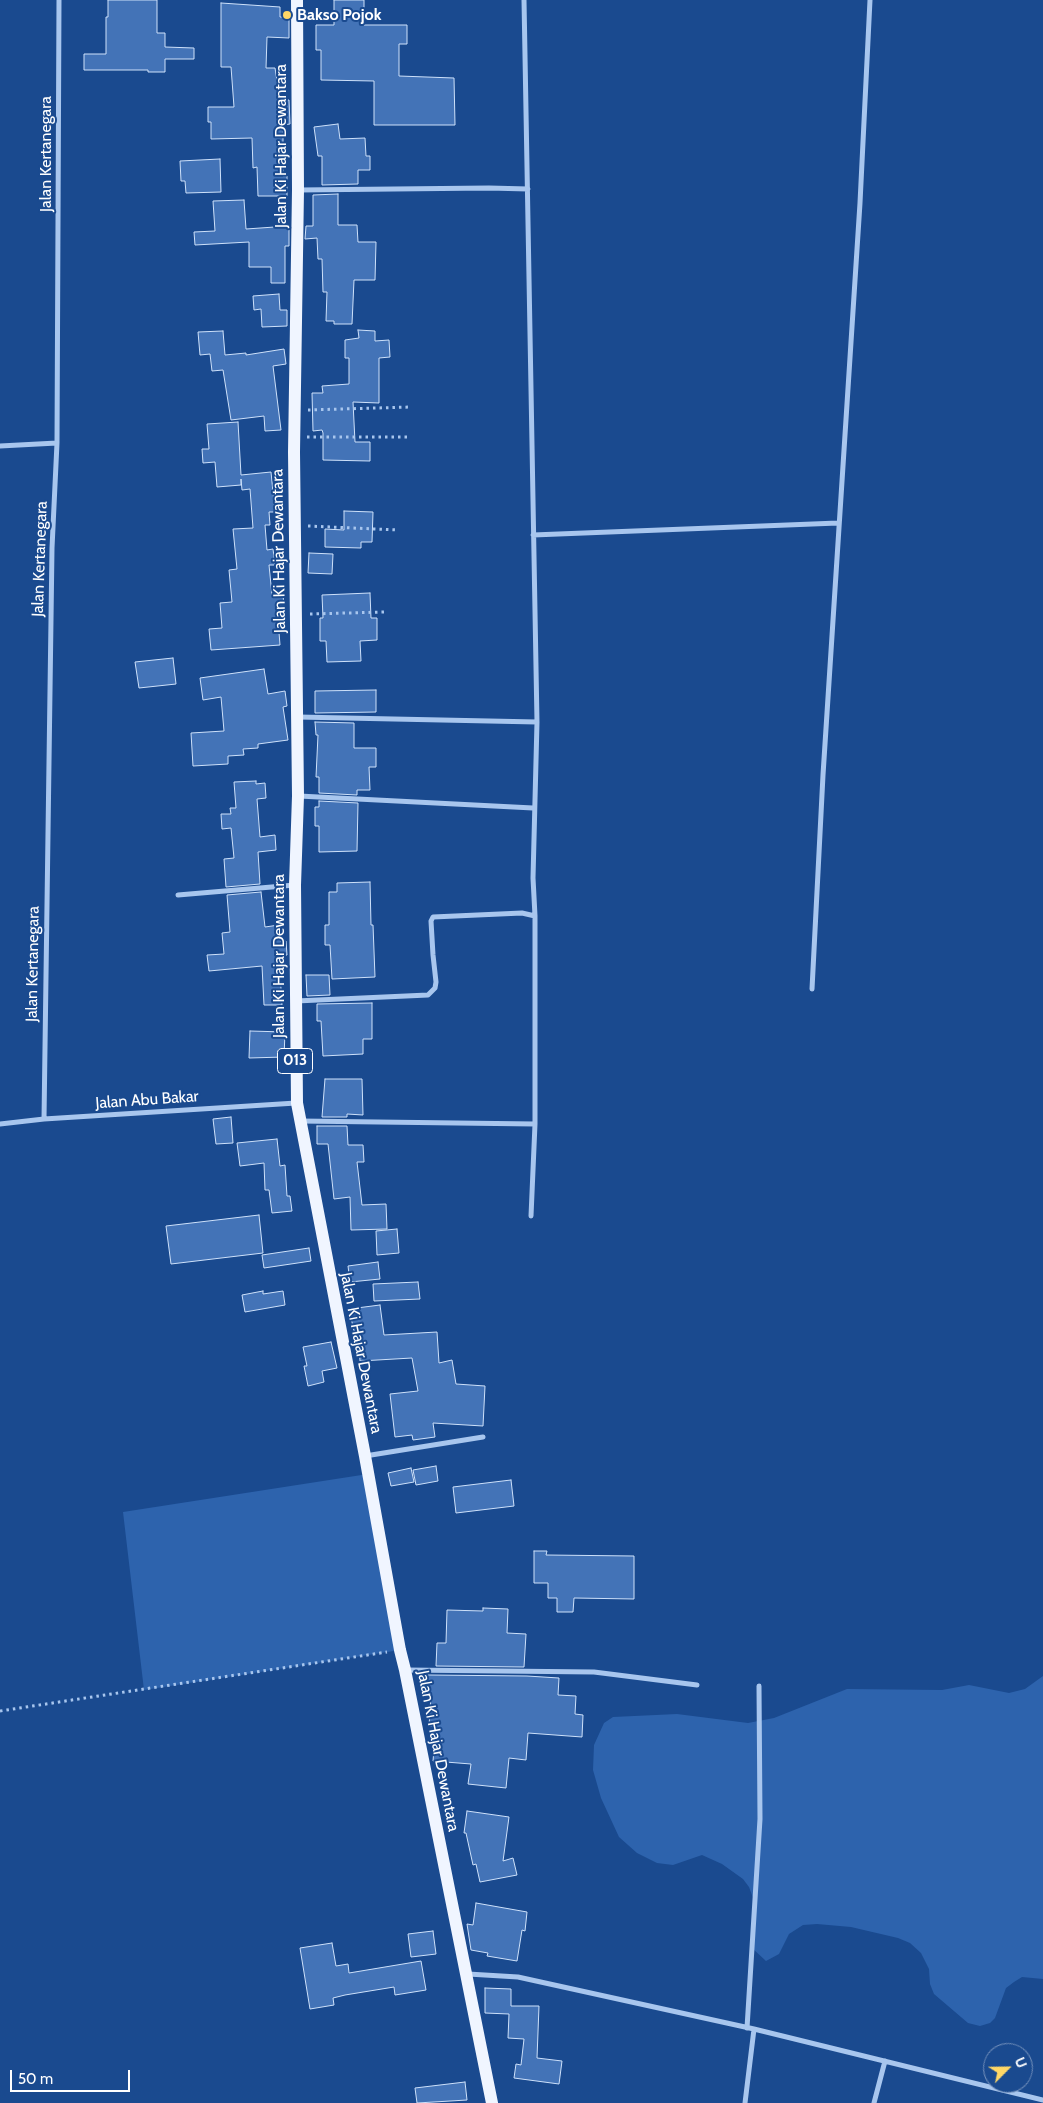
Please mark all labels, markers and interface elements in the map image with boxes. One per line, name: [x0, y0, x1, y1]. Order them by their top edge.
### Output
place label: Bakso Pojok: [297, 5, 381, 25]
marker: Bakso Pojok: [281, 9, 293, 21]
street label: Jalan Ki Hajar Dewantara: [271, 64, 291, 228]
street label: Jalan Kertanegara: [36, 96, 56, 212]
street label: Jalan Ki Hajar Dewantara: [268, 469, 290, 633]
street label: Jalan Kertanegara: [28, 501, 52, 617]
street label: Jalan Ki Hajar Dewantara: [269, 874, 289, 1038]
street label: Jalan Kertanegara: [22, 906, 44, 1022]
road number: 013: [278, 1048, 312, 1074]
street label: Jalan Abu Bakar: [95, 1087, 199, 1113]
street label: Jalan Ki Hajar Dewantara: [336, 1271, 386, 1435]
street label: Jalan Ki Hajar Dewantara: [413, 1669, 463, 1833]
north arrow: [983, 2043, 1033, 2093]
text: U: [1011, 2054, 1031, 2071]
scale bar: [12, 2060, 132, 2092]
text: 50 m: [18, 2070, 53, 2088]

